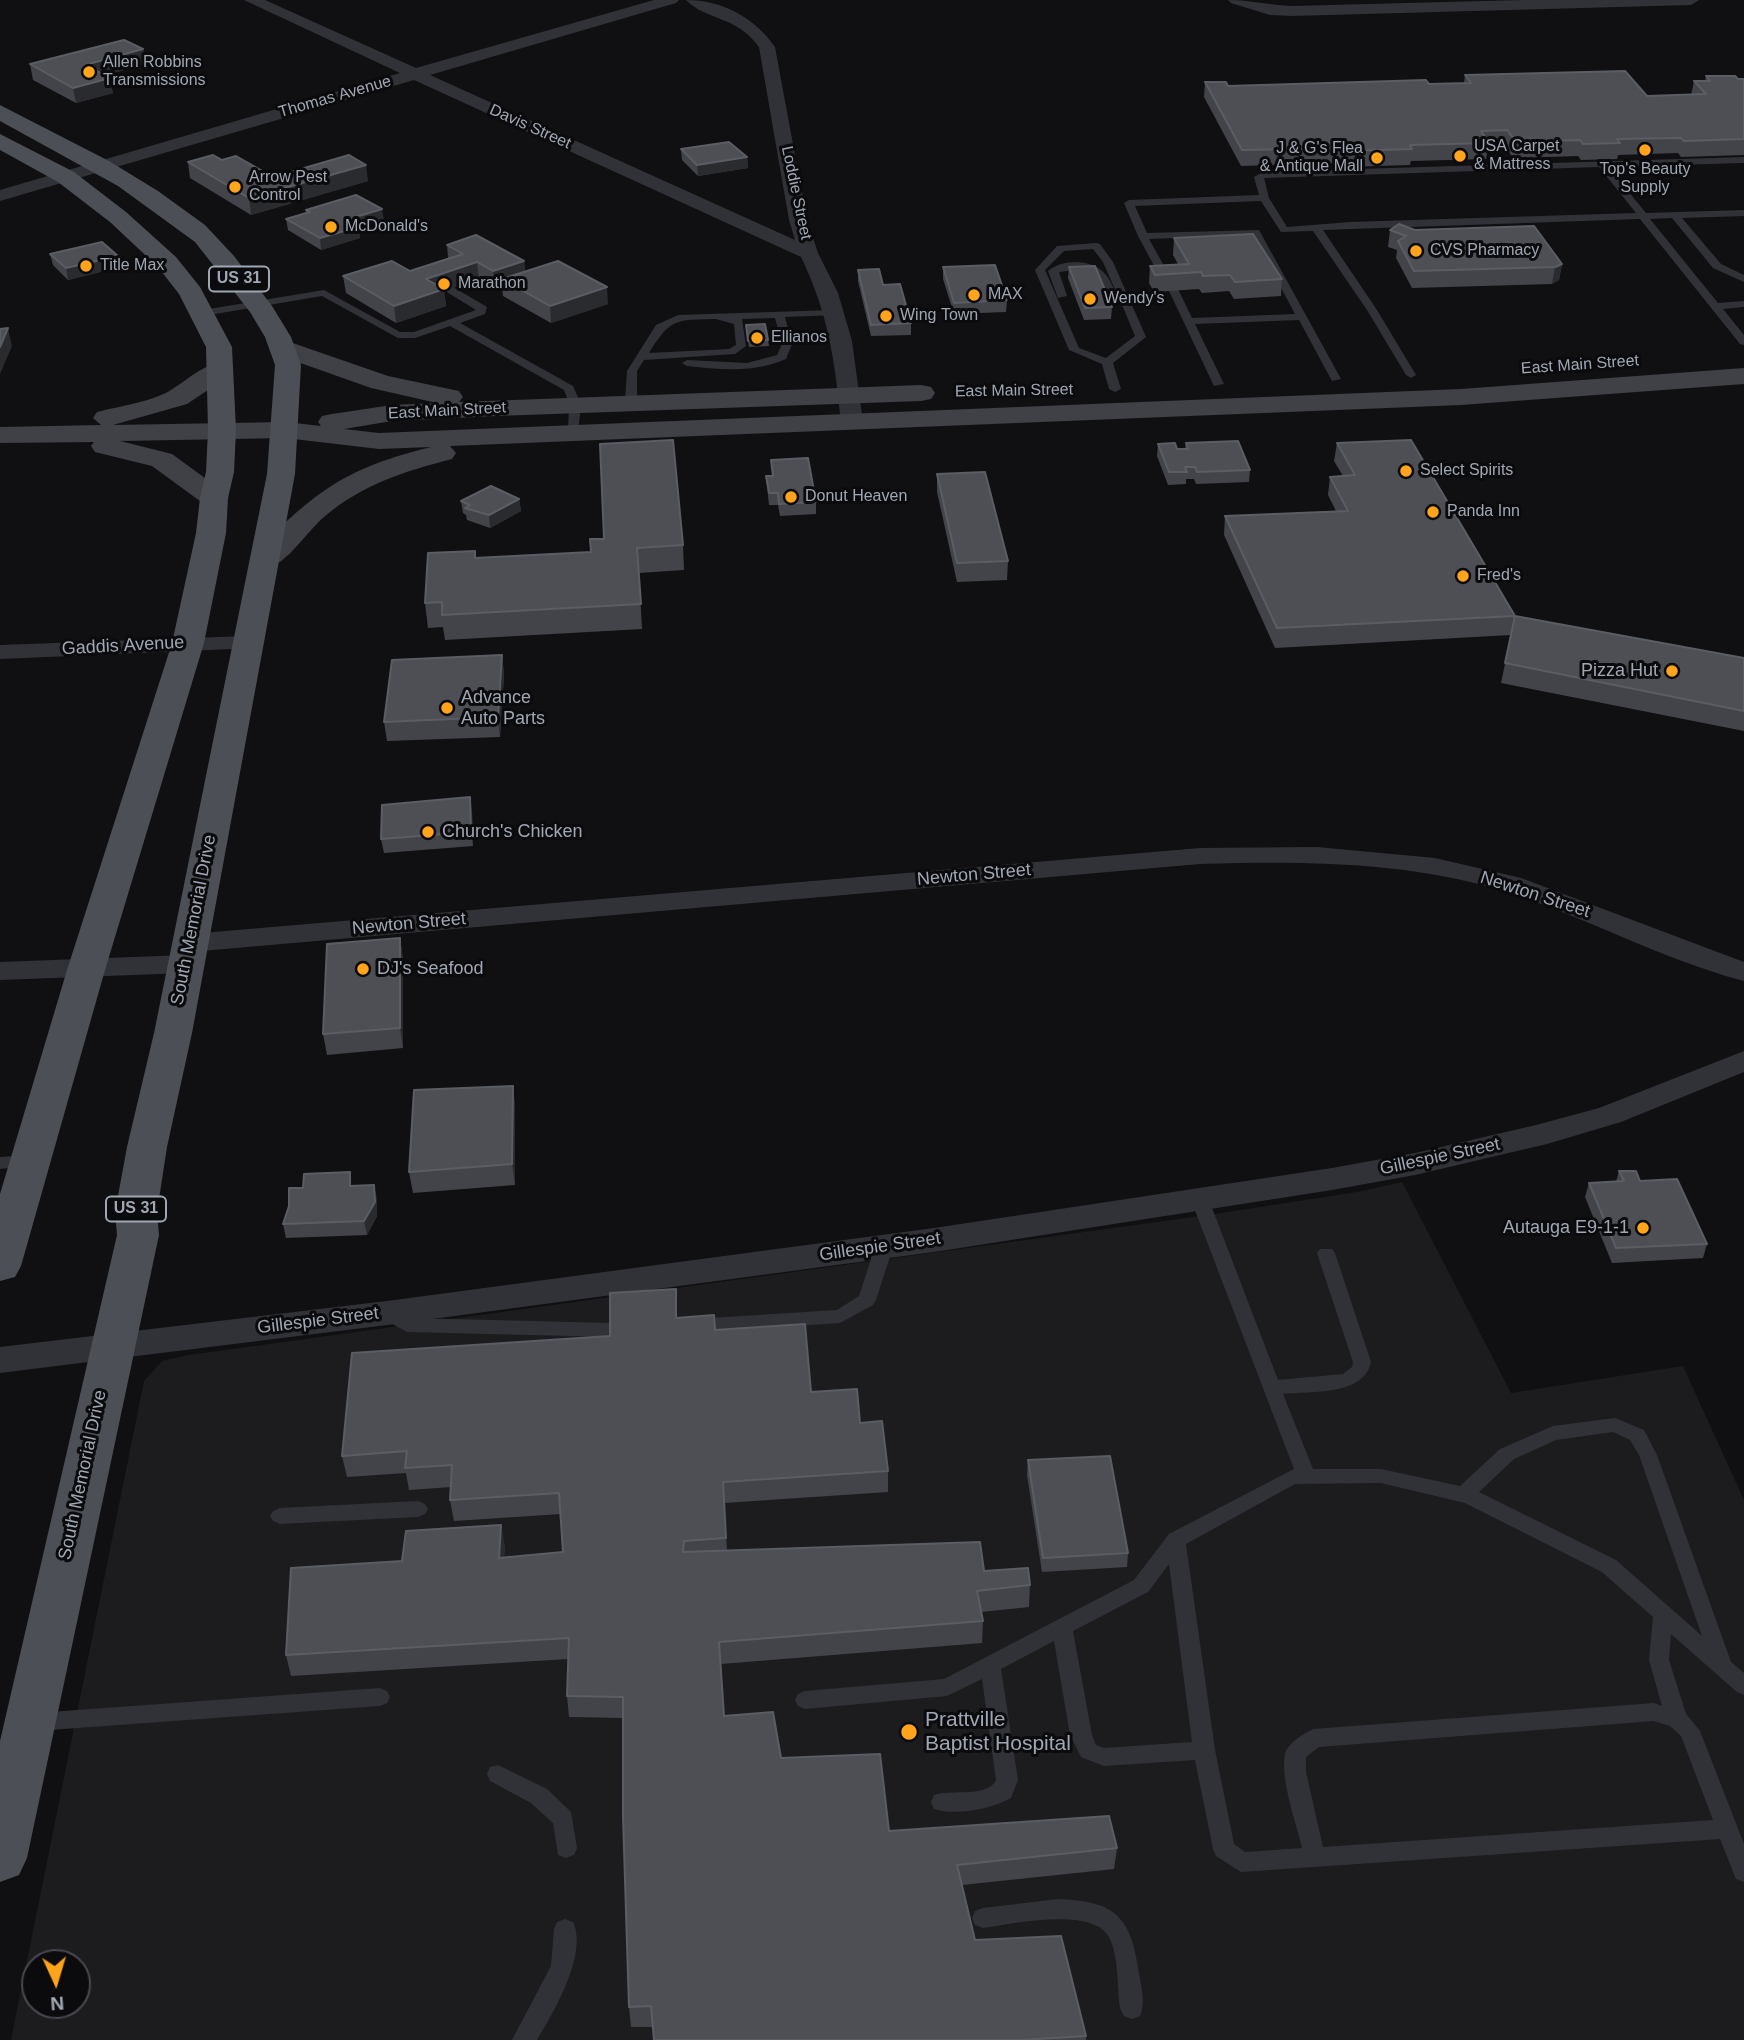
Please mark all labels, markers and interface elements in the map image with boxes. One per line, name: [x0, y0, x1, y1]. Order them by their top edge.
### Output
place label: Allen Robbins Transmissions: [103, 53, 206, 91]
marker: Allen Robbins Transmissions: [81, 64, 97, 80]
street label: Thomas Avenue: [276, 72, 394, 122]
street label: Davis Street: [486, 101, 574, 153]
place label: USA Carpet & Mattress: [1474, 137, 1559, 175]
place label: J & G's Flea & Antique Mall: [1260, 139, 1363, 177]
marker: Top's Beauty Supply: [1637, 142, 1653, 158]
street label: Loddie Street: [777, 144, 815, 242]
marker: USA Carpet & Mattress: [1452, 148, 1468, 164]
marker: J & G's Flea & Antique Mall: [1369, 150, 1385, 166]
place label: Top's Beauty Supply: [1599, 160, 1691, 198]
place label: Arrow Pest Control: [249, 168, 327, 206]
marker: Arrow Pest Control: [227, 179, 243, 195]
place label: McDonald's: [345, 217, 428, 237]
marker: McDonald's: [323, 219, 339, 235]
place label: CVS Pharmacy: [1430, 241, 1539, 261]
marker: CVS Pharmacy: [1408, 243, 1424, 259]
place label: Title Max: [100, 256, 164, 276]
marker: Title Max: [78, 258, 94, 274]
road number: US 31: [209, 266, 269, 292]
place label: Marathon: [458, 274, 526, 294]
marker: Marathon: [436, 276, 452, 292]
place label: MAX: [988, 285, 1023, 305]
marker: MAX: [966, 287, 982, 303]
place label: Wendy's: [1104, 289, 1165, 309]
marker: Wendy's: [1082, 291, 1098, 307]
place label: Wing Town: [900, 306, 978, 326]
marker: Wing Town: [878, 308, 894, 324]
place label: Ellianos: [771, 328, 827, 348]
marker: Ellianos: [749, 330, 765, 346]
street label: East Main Street: [1520, 351, 1640, 379]
street label: East Main Street: [955, 380, 1073, 402]
street label: East Main Street: [387, 398, 507, 424]
place label: Select Spirits: [1420, 461, 1513, 481]
marker: Select Spirits: [1398, 463, 1414, 479]
place label: Donut Heaven: [805, 487, 907, 507]
marker: Donut Heaven: [783, 489, 799, 505]
place label: Panda Inn: [1447, 502, 1520, 522]
marker: Panda Inn: [1425, 504, 1441, 520]
place label: Fred's: [1477, 566, 1521, 586]
marker: Fred's: [1455, 568, 1471, 584]
street label: Gaddis Avenue: [61, 632, 185, 660]
place label: Pizza Hut: [1581, 660, 1658, 682]
marker: Pizza Hut: [1664, 663, 1680, 679]
place label: Advance Auto Parts: [461, 687, 545, 730]
marker: Advance Auto Parts: [439, 700, 455, 716]
place label: Church's Chicken: [442, 821, 582, 843]
marker: Church's Chicken: [420, 824, 436, 840]
street label: South Memorial Drive: [167, 833, 221, 1007]
street label: Newton Street: [916, 859, 1032, 891]
street label: Newton Street: [1477, 867, 1593, 923]
street label: Newton Street: [351, 908, 467, 940]
place label: DJ's Seafood: [377, 958, 483, 980]
marker: DJ's Seafood: [355, 961, 371, 977]
street label: Gillespie Street: [1378, 1134, 1502, 1180]
road number: US 31: [106, 1196, 166, 1222]
place label: Autauga E9-1-1: [1503, 1217, 1629, 1239]
marker: Autauga E9-1-1: [1635, 1220, 1651, 1236]
street label: Gillespie Street: [818, 1228, 942, 1266]
street label: Gillespie Street: [256, 1303, 380, 1339]
street label: South Memorial Drive: [54, 1388, 112, 1562]
place label: Prattville Baptist Hospital: [925, 1707, 1071, 1757]
marker: Prattville Baptist Hospital: [899, 1722, 919, 1742]
north arrow: [21, 1949, 91, 2019]
text: N: [50, 1992, 65, 2014]

